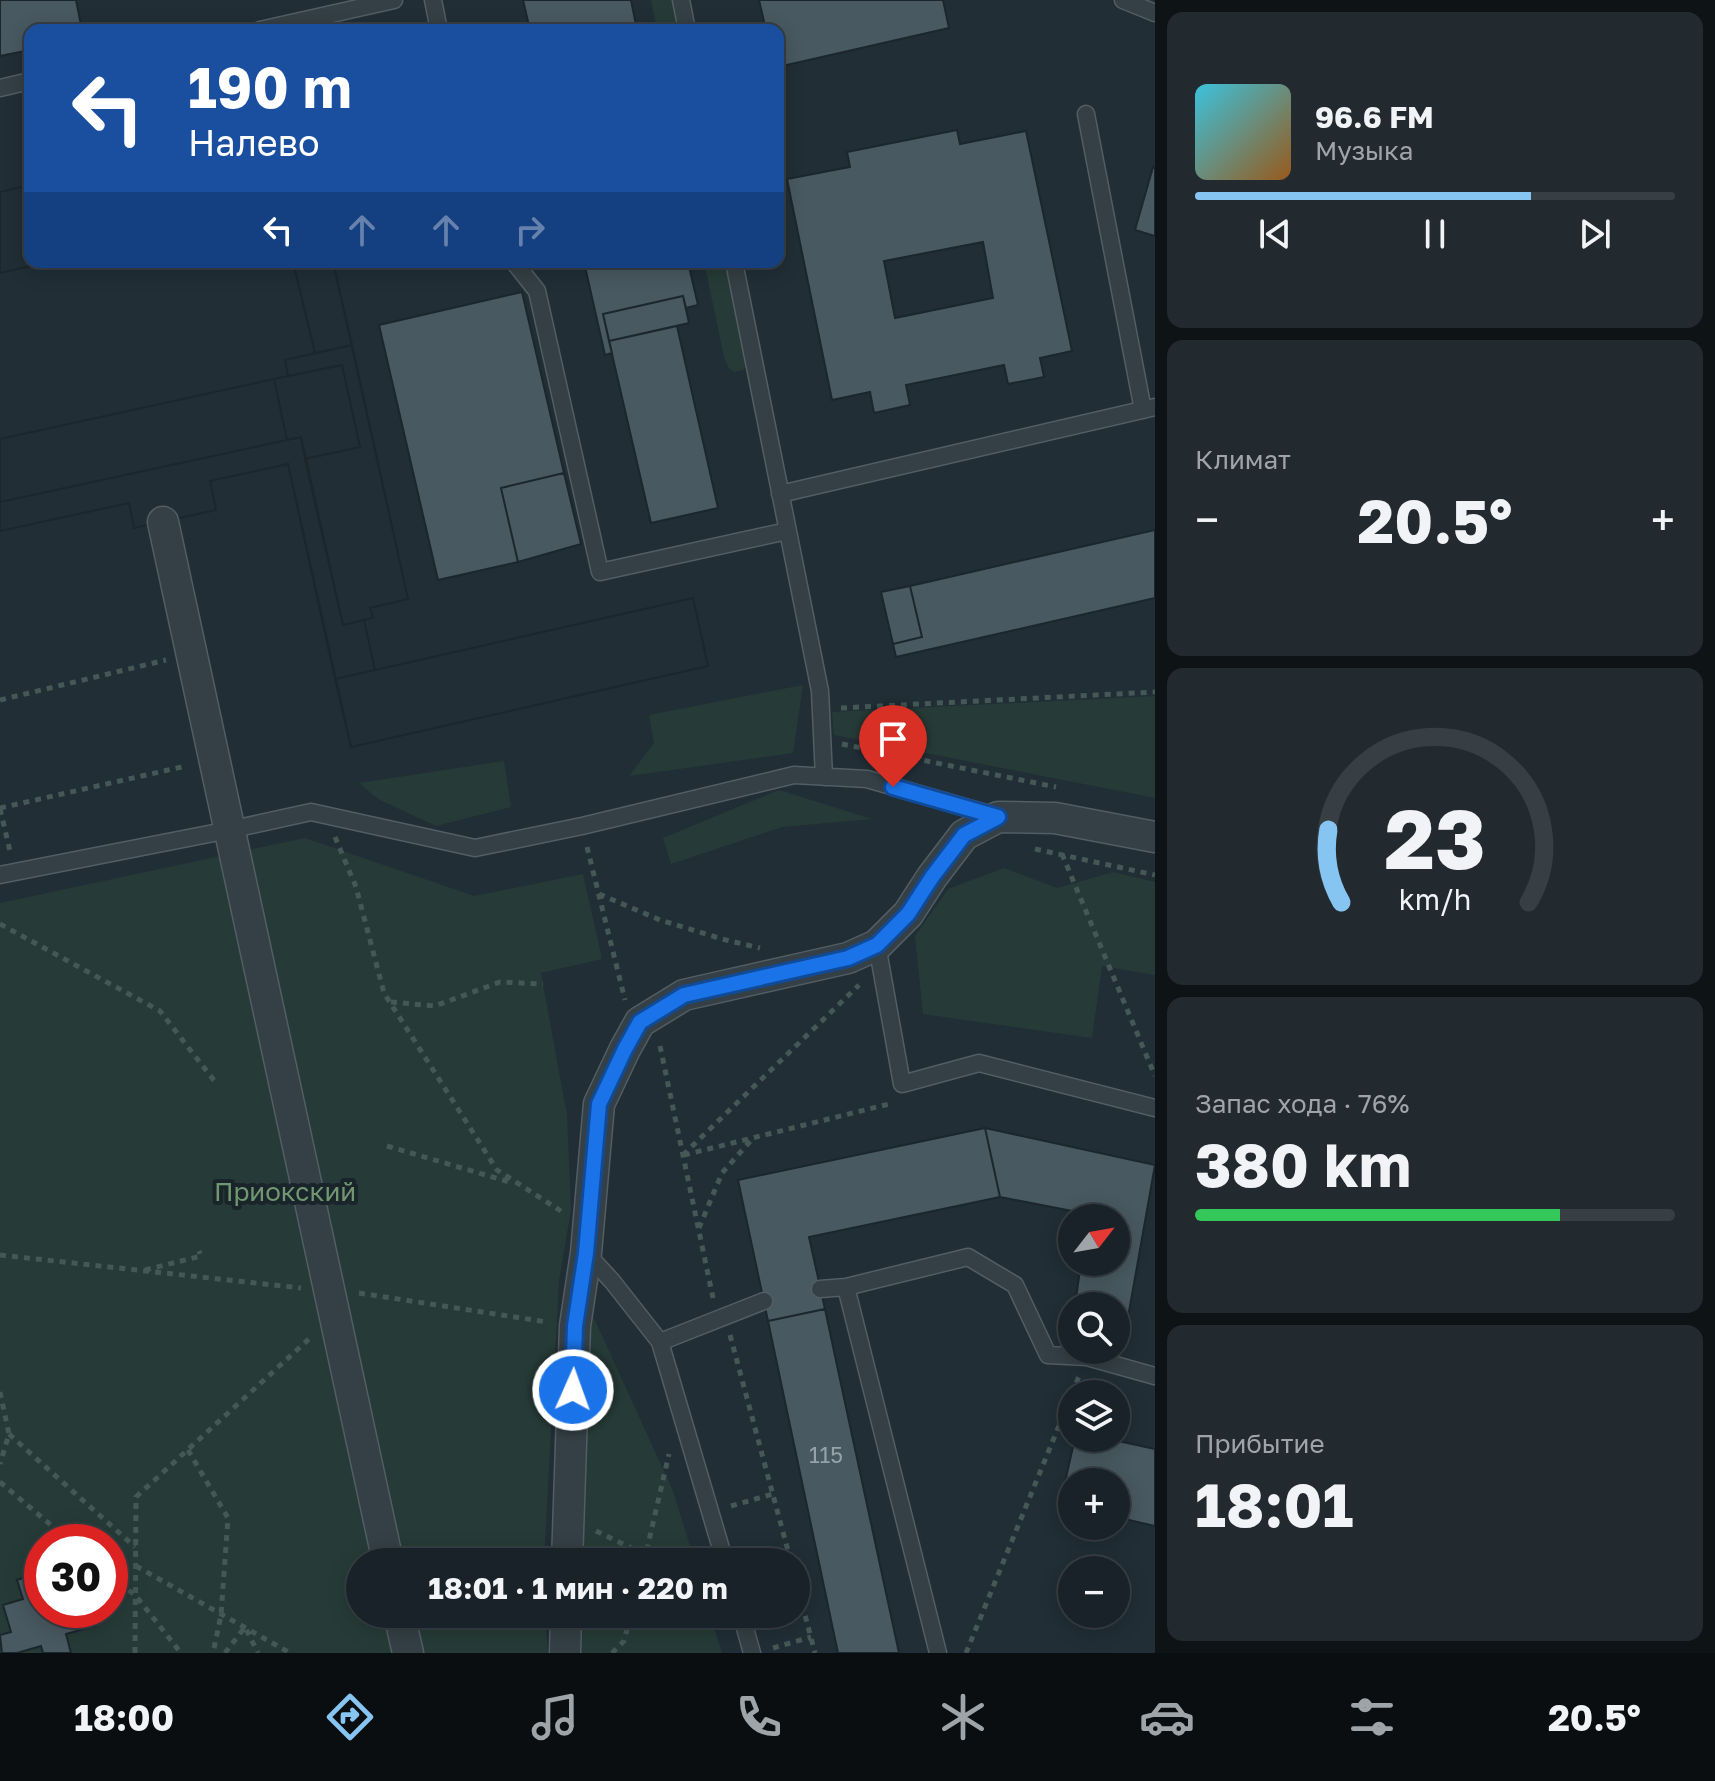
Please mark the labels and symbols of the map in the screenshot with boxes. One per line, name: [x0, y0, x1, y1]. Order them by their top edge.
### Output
pin: [859, 705, 927, 787]
park label: Приокский: [214, 1176, 356, 1207]
north arrow: [1058, 1204, 1130, 1276]
position arrow: [531, 1348, 615, 1432]
house number: 115: [809, 1441, 843, 1468]
speed limit sign: 30: [24, 1524, 128, 1628]

